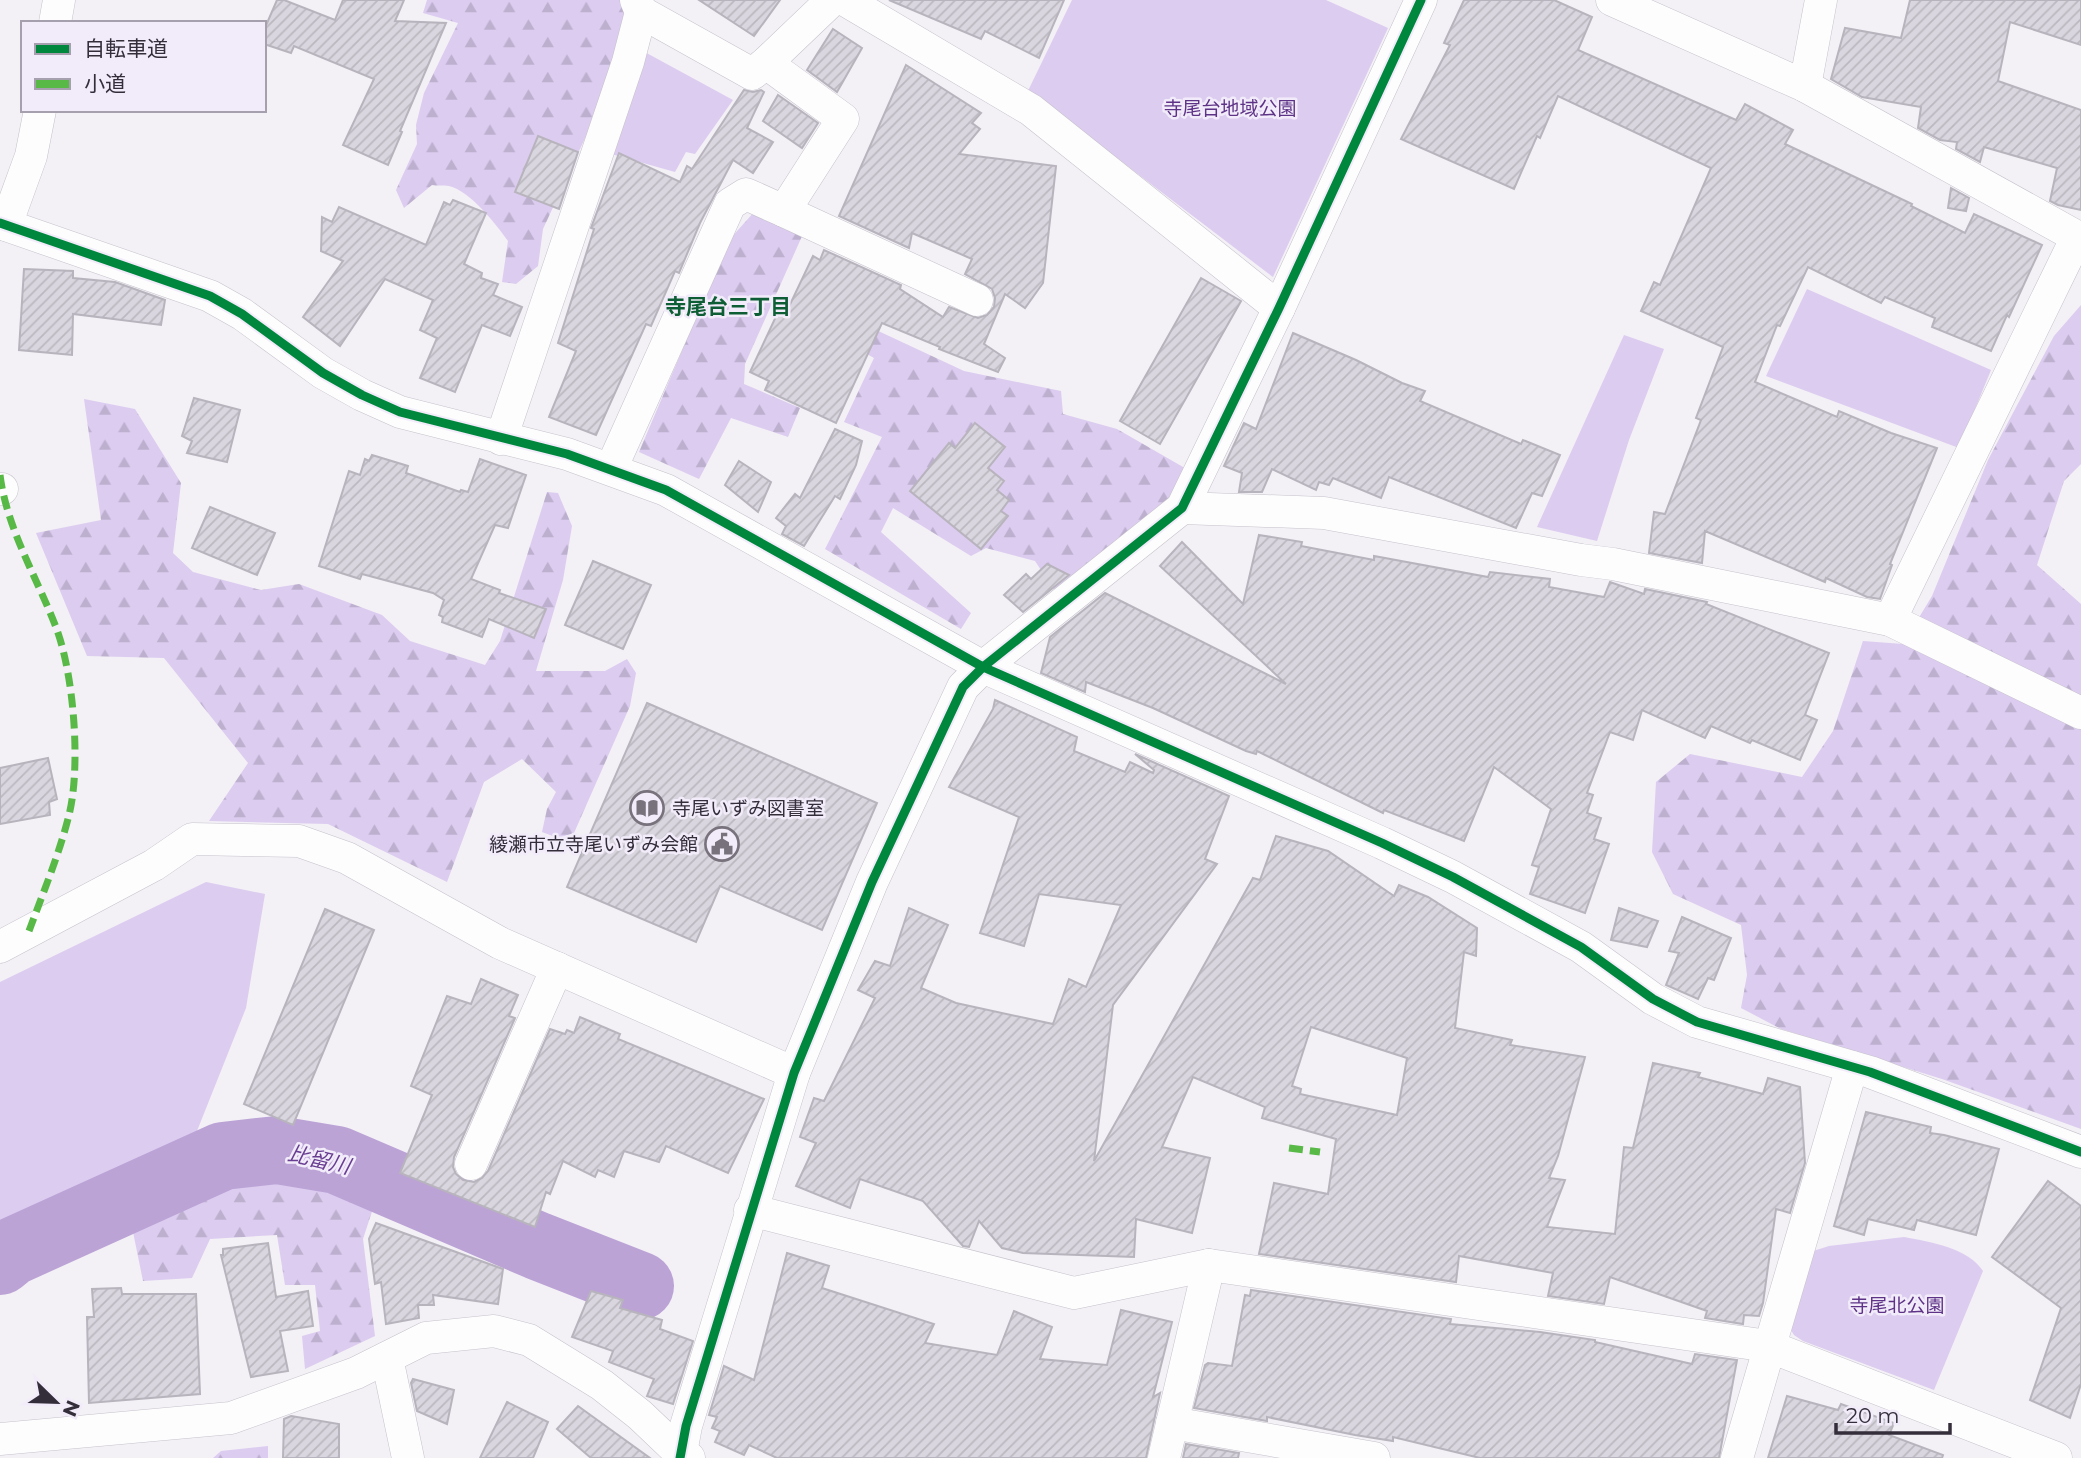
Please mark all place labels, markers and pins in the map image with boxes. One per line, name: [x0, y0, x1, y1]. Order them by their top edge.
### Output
library icon: 寺尾いずみ図書室: [628, 789, 666, 827]
place label: 寺尾いずみ図書室: [672, 797, 824, 820]
public building icon: 綾瀬市立寺尾いずみ会館: [703, 825, 741, 863]
place label: 綾瀬市立寺尾いずみ会館: [489, 833, 698, 856]

